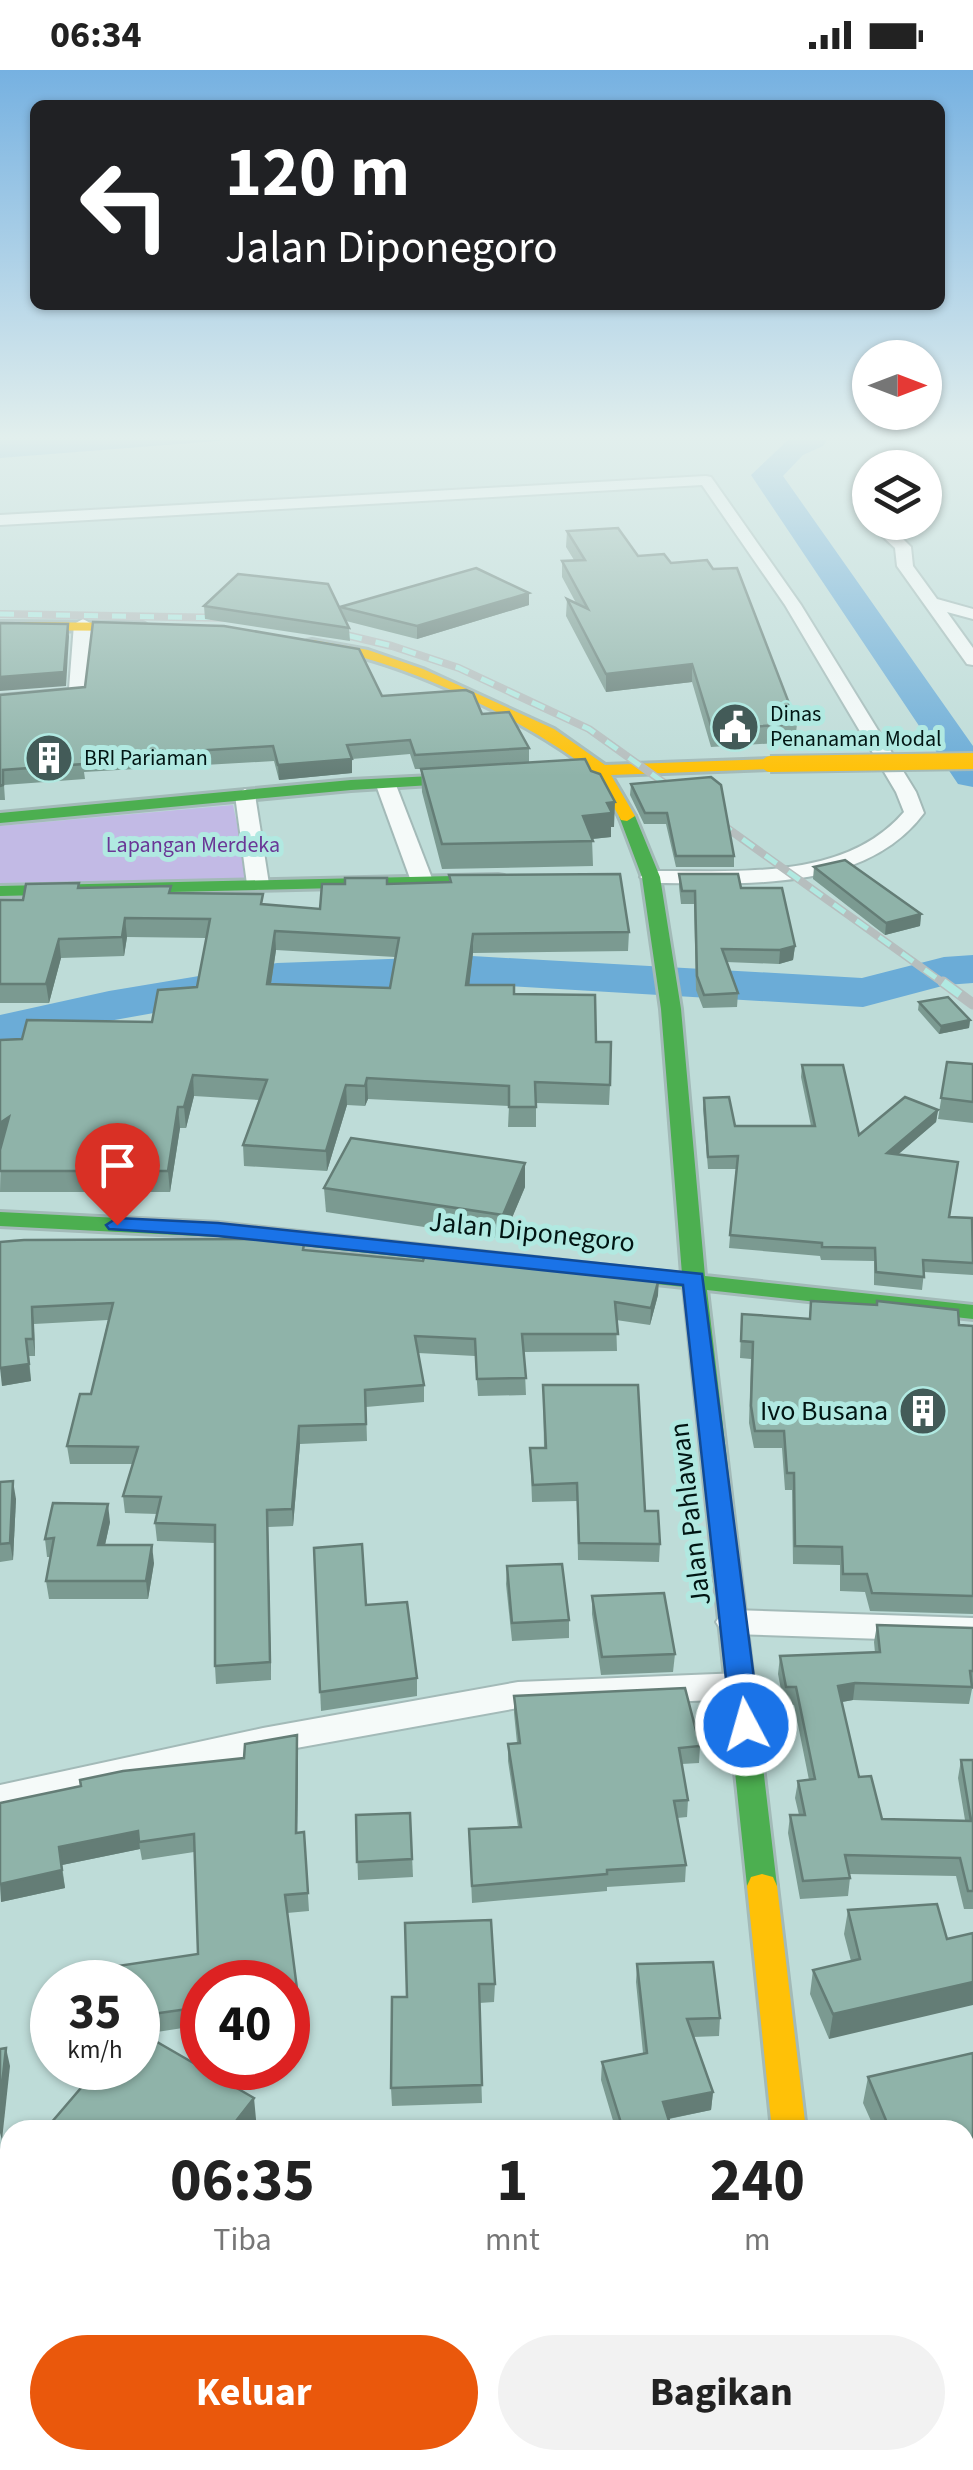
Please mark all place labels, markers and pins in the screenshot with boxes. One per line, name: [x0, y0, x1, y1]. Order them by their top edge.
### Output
place label: Dinas Penanaman Modal: [770, 698, 942, 755]
public building icon: Dinas Penanaman Modal: [709, 701, 761, 753]
building icon: BRI Pariaman: [23, 732, 75, 784]
place label: BRI Pariaman: [84, 742, 208, 774]
pin: [75, 1123, 160, 1226]
building icon: Ivo Busana: [897, 1385, 949, 1437]
place label: Ivo Busana: [760, 1391, 888, 1431]

